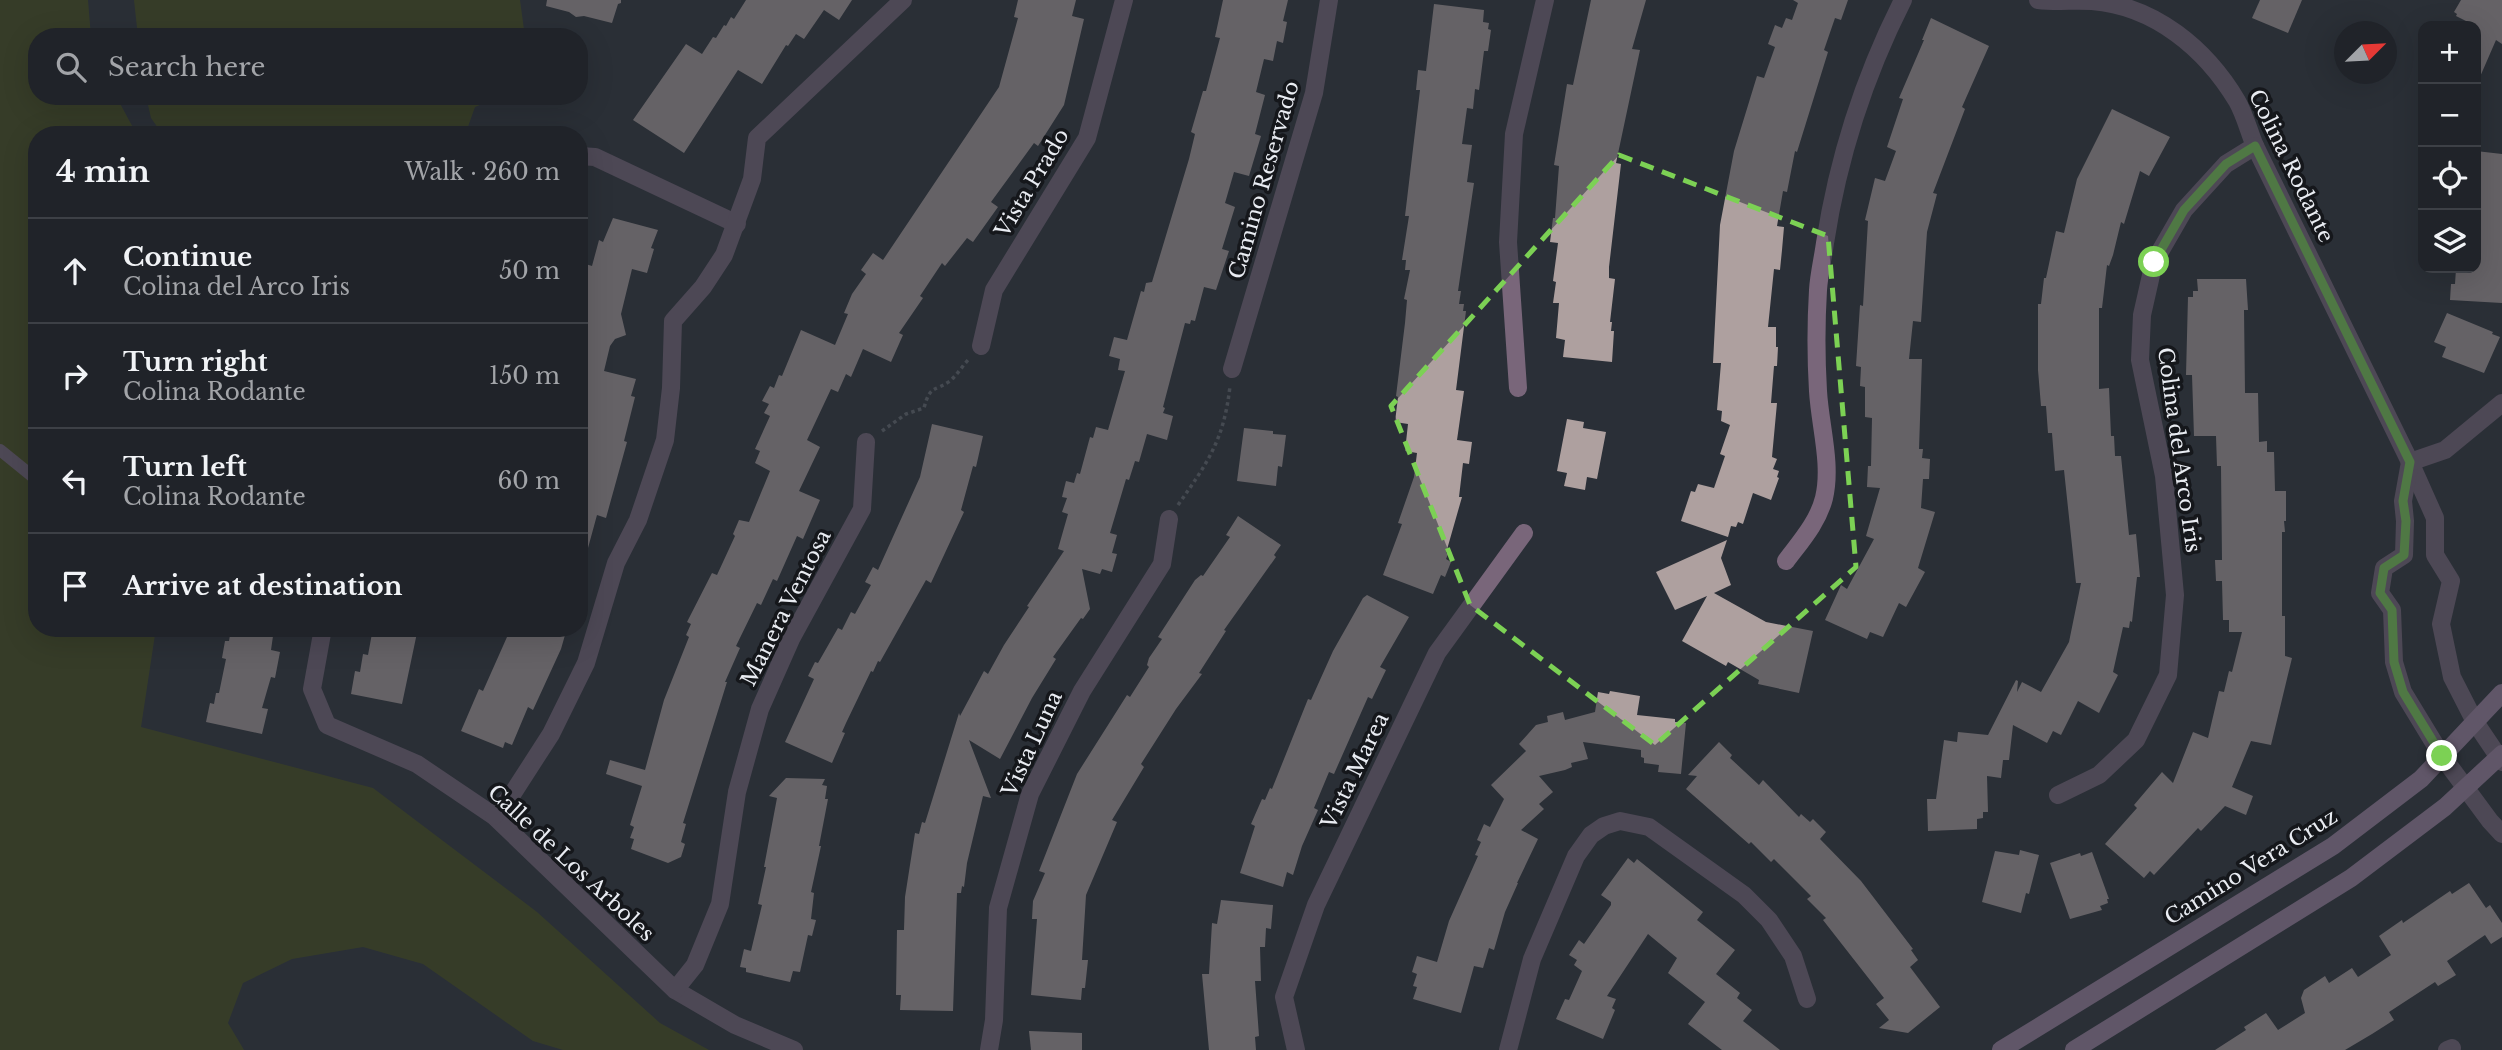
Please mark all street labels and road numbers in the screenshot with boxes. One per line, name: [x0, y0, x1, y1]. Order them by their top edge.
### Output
street label: Camino Reservado: [1223, 78, 1305, 282]
street label: Colina Rodante: [2243, 85, 2339, 247]
street label: Vista Prado: [989, 124, 1075, 243]
street label: Colina del Arco Iris: [2152, 346, 2206, 554]
street label: Manera Ventosa: [735, 525, 837, 690]
street label: Vista Luna: [996, 687, 1068, 802]
street label: Vista Marea: [1315, 708, 1395, 834]
street label: Calle de Los Arboles: [482, 779, 660, 947]
street label: Camino Vera Cruz: [2160, 803, 2342, 931]

